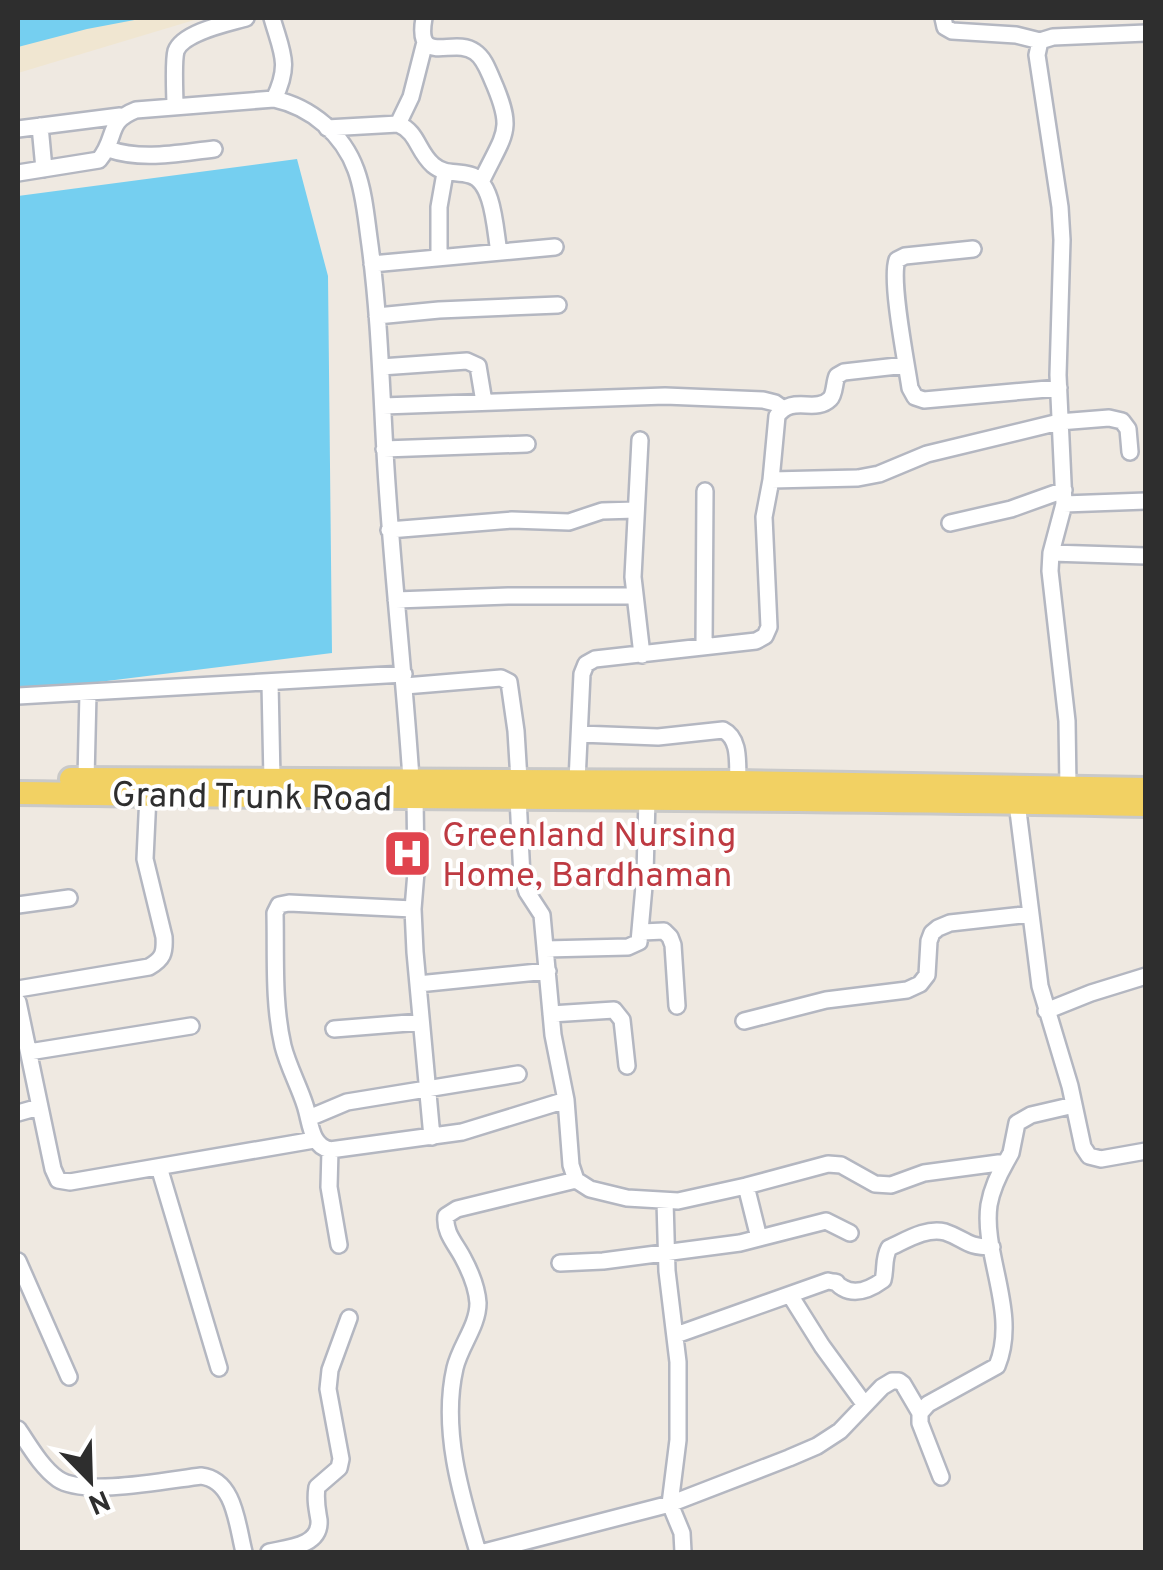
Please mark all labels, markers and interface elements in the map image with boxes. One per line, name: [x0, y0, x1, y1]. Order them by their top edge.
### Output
street label: Grand Trunk Road: [111, 775, 393, 823]
place label: Greenland Nursing Home, Bardhaman: [442, 815, 737, 899]
hospital icon: Greenland Nursing Home, Bardhaman: [381, 828, 433, 880]
north arrow: [40, 1430, 140, 1530]
text: N: [82, 1480, 115, 1521]

